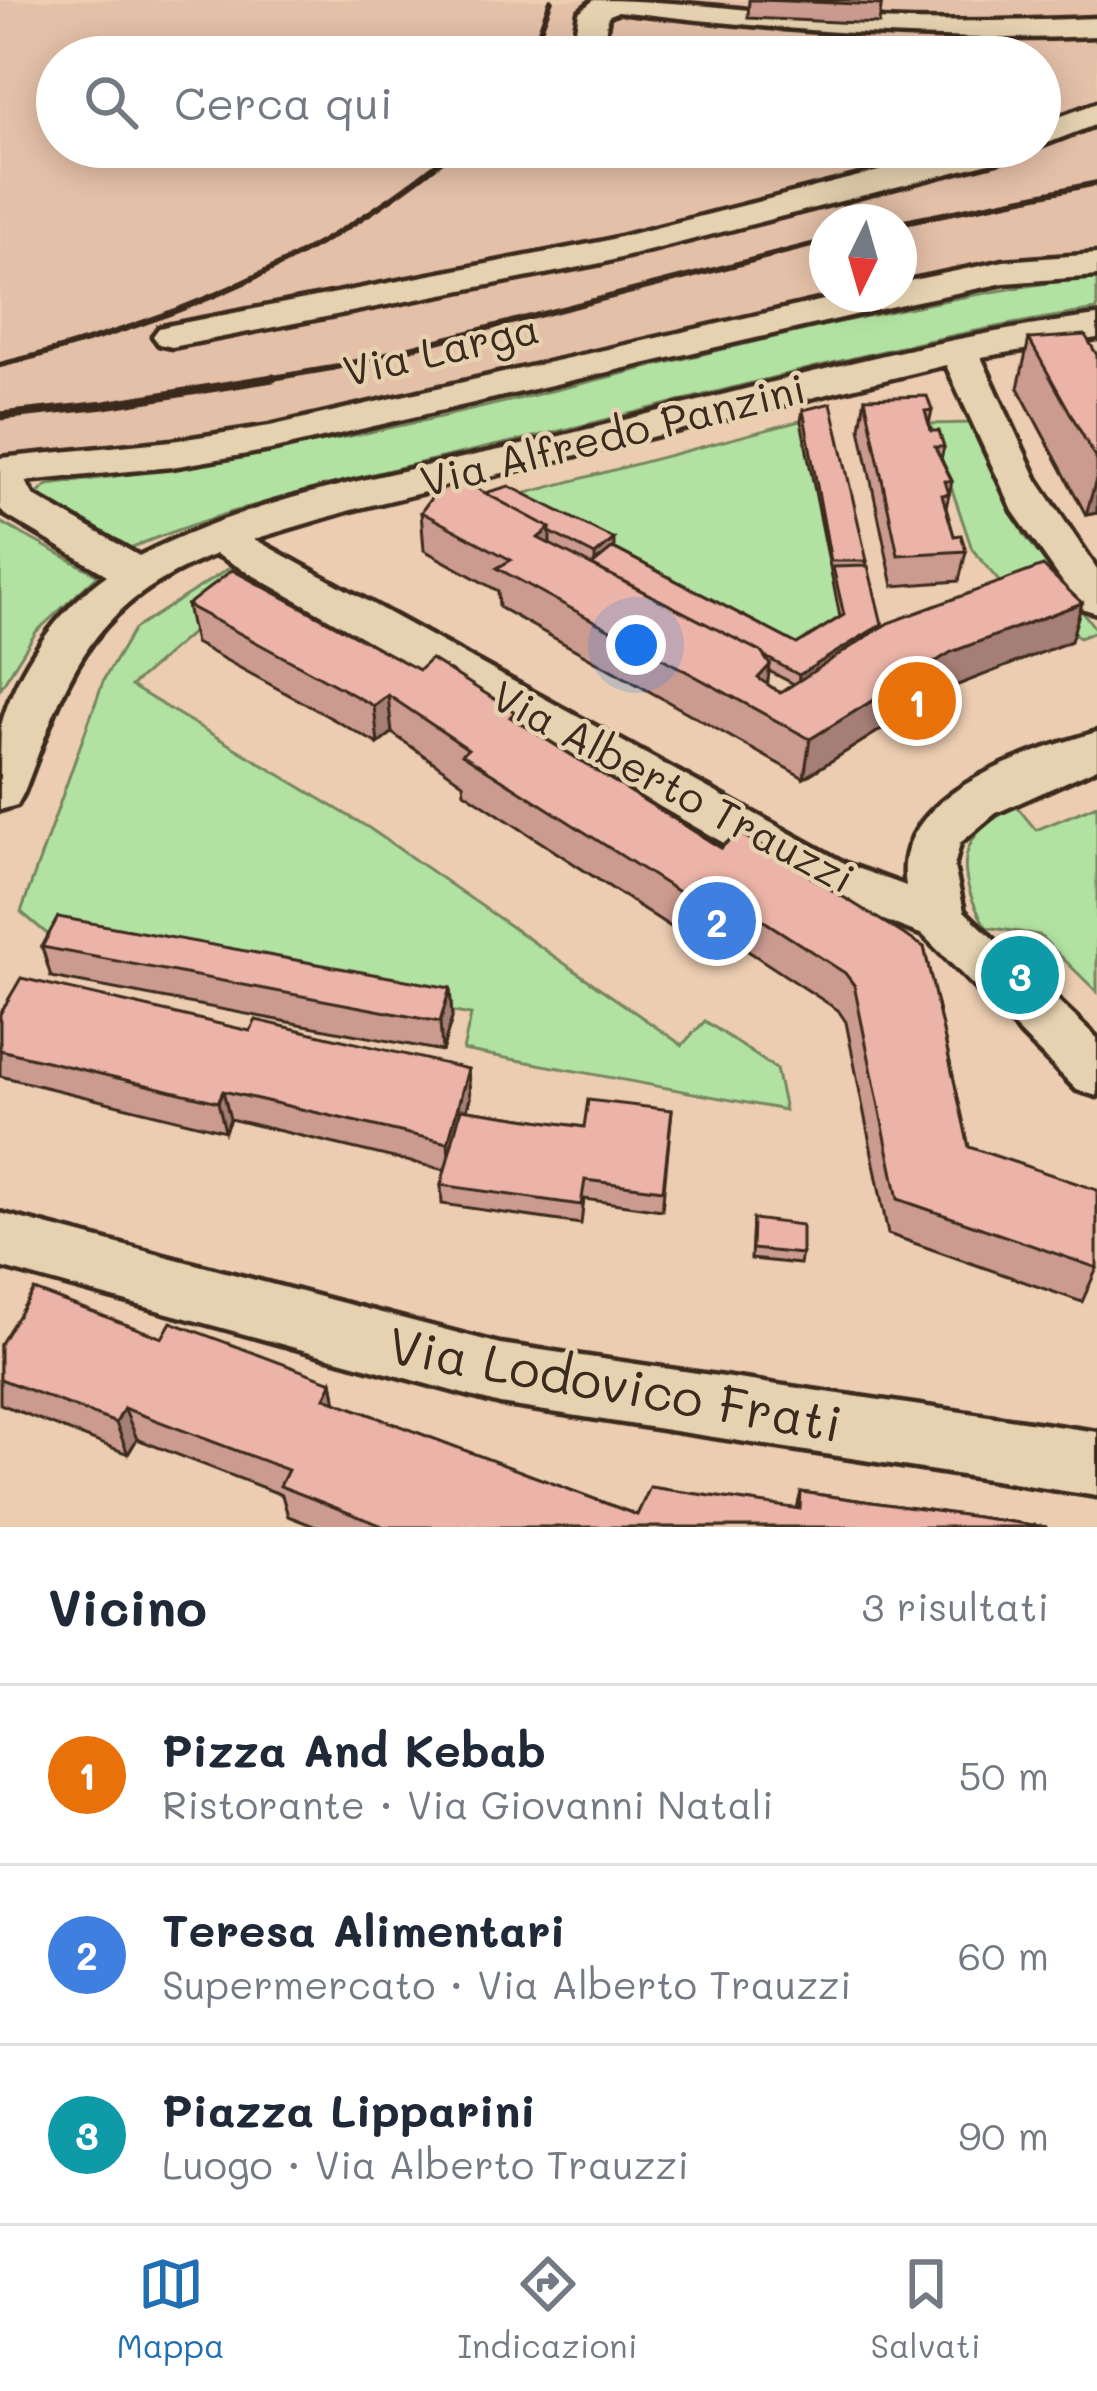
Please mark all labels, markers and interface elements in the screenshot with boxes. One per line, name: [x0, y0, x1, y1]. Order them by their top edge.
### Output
search box: [36, 36, 1061, 168]
icon: search: [78, 69, 144, 135]
text: Cerca qui: [174, 73, 393, 131]
north arrow: [809, 204, 917, 312]
street label: Via Larga: [337, 299, 544, 398]
street label: Via Alfredo Panzini: [414, 359, 811, 508]
your location: [606, 615, 666, 675]
pin: 1: [878, 656, 956, 746]
street label: Via Alberto Trauzzi: [483, 667, 864, 905]
pin: 2: [678, 876, 756, 966]
pin: 3: [981, 930, 1059, 1020]
street label: Via Lodovico Frati: [383, 1310, 847, 1455]
text: Vicino: [48, 1572, 207, 1639]
text: 3 risultati: [862, 1580, 1049, 1631]
text: Pizza And Kebab: [162, 1720, 546, 1778]
text: 1: [78, 1749, 96, 1800]
text: 50 m: [959, 1749, 1049, 1800]
text: Ristorante · Via Giovanni Natali: [162, 1778, 773, 1829]
text: Teresa Alimentari: [162, 1900, 566, 1958]
text: 2: [76, 1929, 98, 1980]
text: 60 m: [958, 1929, 1049, 1980]
text: Supermercato · Via Alberto Trauzzi: [162, 1958, 851, 2009]
text: Piazza Lipparini: [162, 2080, 536, 2138]
text: 3: [75, 2109, 99, 2160]
text: 90 m: [958, 2109, 1049, 2160]
text: Luogo · Via Alberto Trauzzi: [162, 2138, 689, 2189]
tab: Mappa: [116, 2251, 225, 2366]
tab: Indicazioni: [457, 2251, 638, 2366]
tab: Salvati: [870, 2251, 981, 2366]

